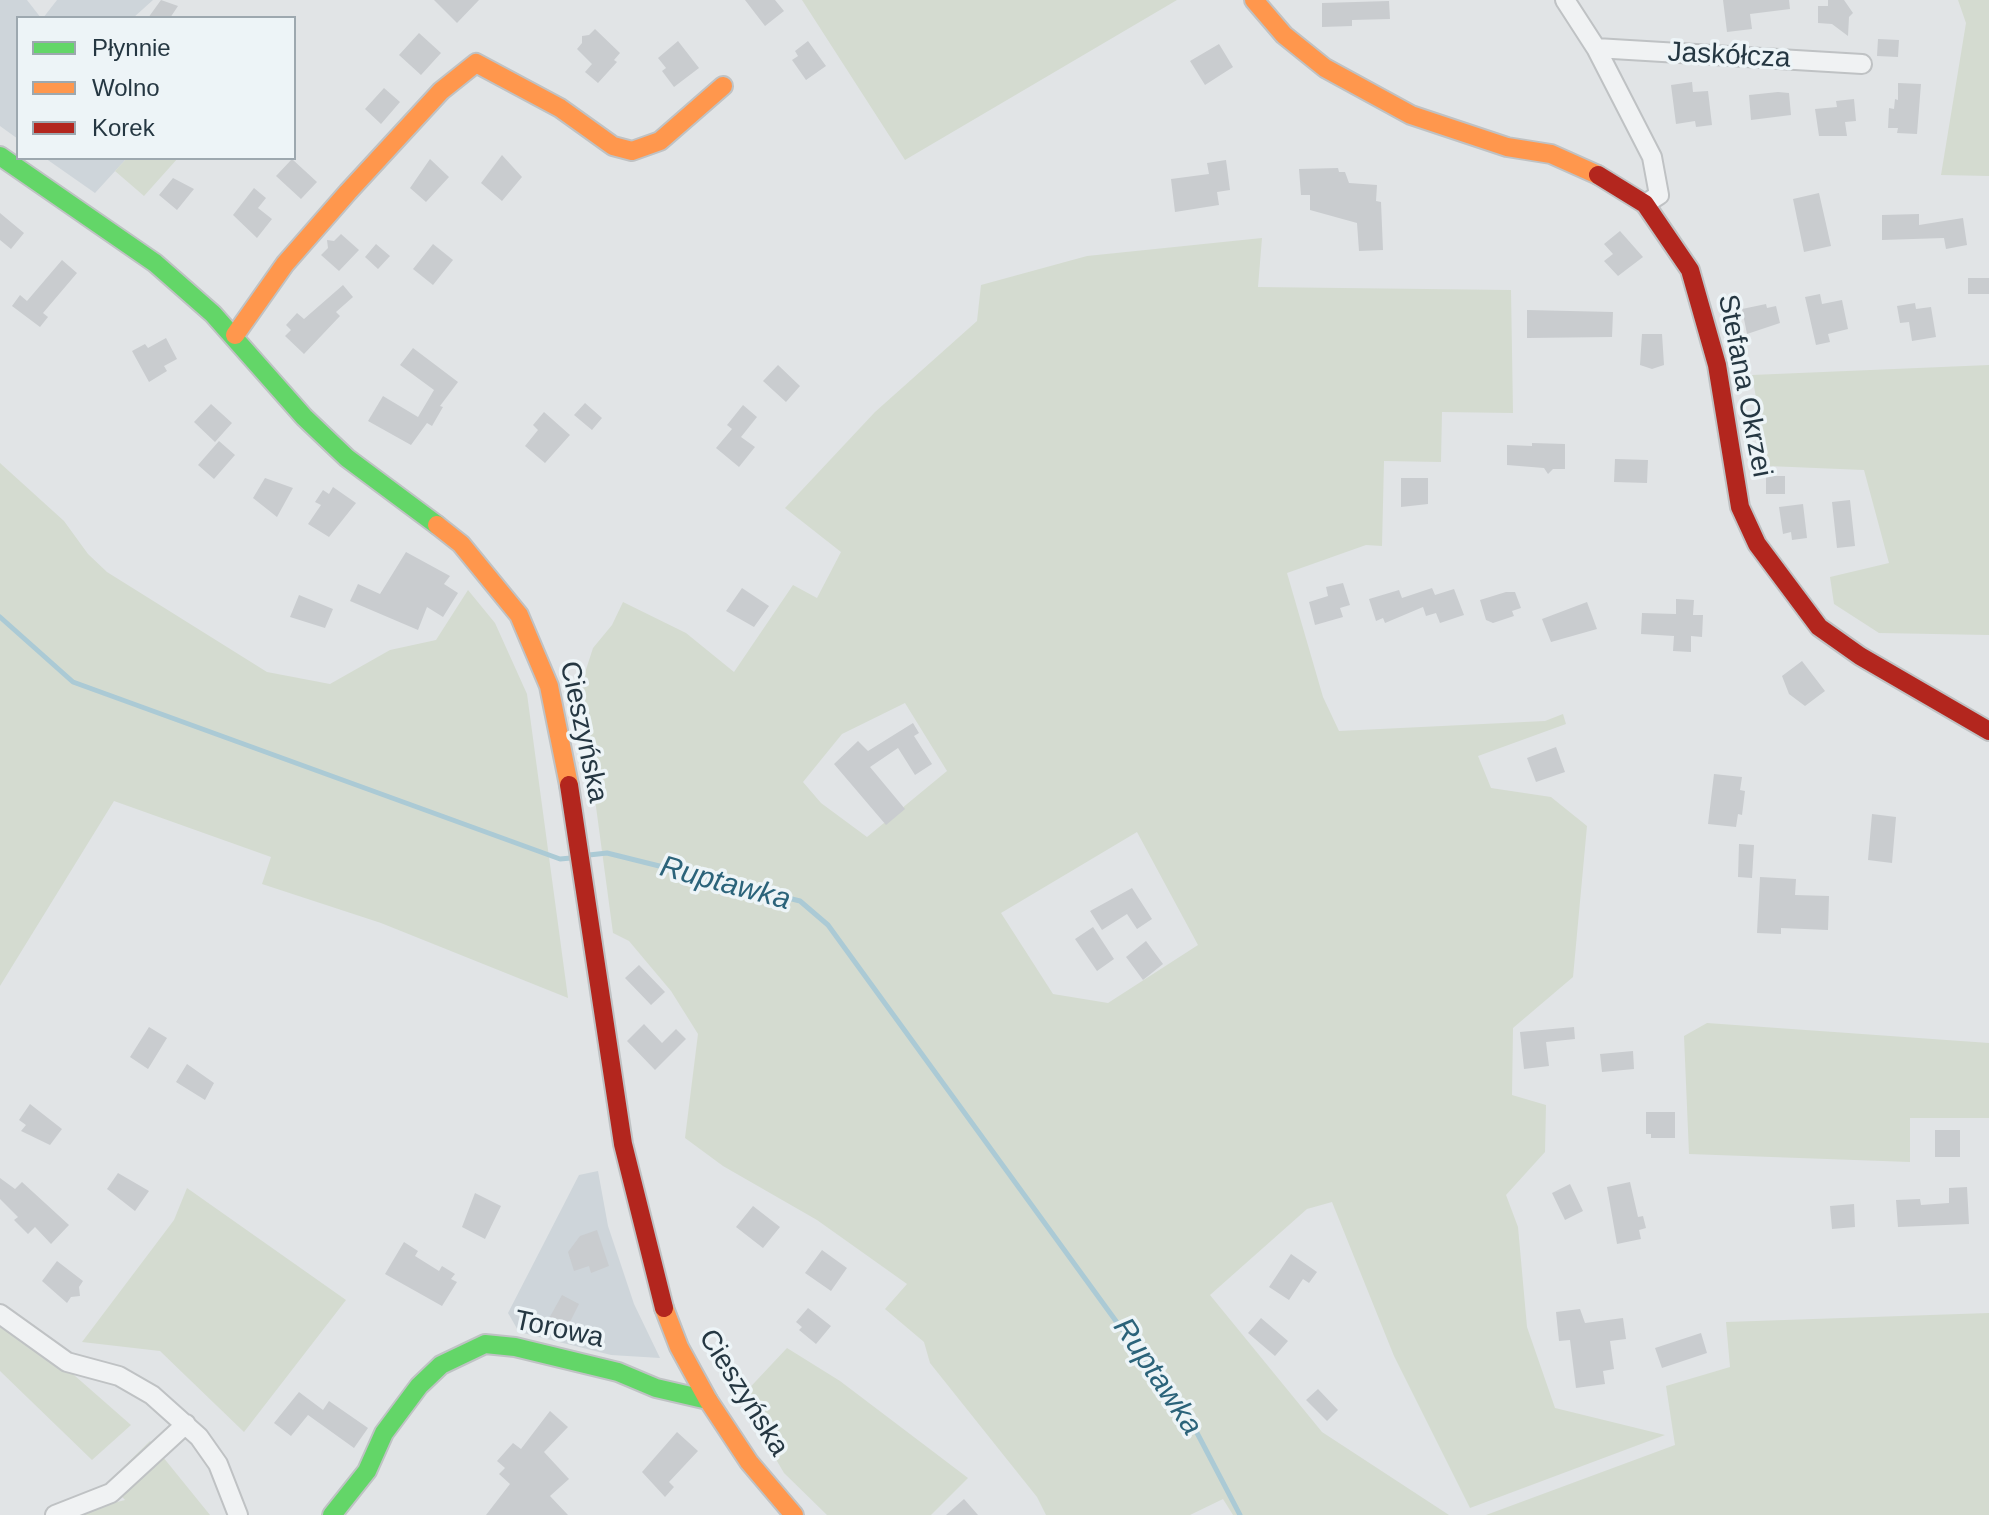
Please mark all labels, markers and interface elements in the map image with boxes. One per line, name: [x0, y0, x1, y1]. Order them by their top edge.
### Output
legend: [16, 16, 296, 160]
text: Płynnie: [92, 34, 171, 61]
street label: Jaskółcza: [1667, 36, 1791, 76]
text: Wolno: [92, 74, 160, 101]
text: Korek: [92, 114, 155, 141]
street label: Stefana Okrzei: [1710, 292, 1778, 480]
street label: Cieszyńska: [552, 658, 614, 806]
water label: Ruptawka: [656, 849, 794, 919]
street label: Torowa: [511, 1304, 607, 1356]
water label: Ruptawka: [1105, 1312, 1209, 1442]
street label: Cieszyńska: [691, 1323, 795, 1463]

